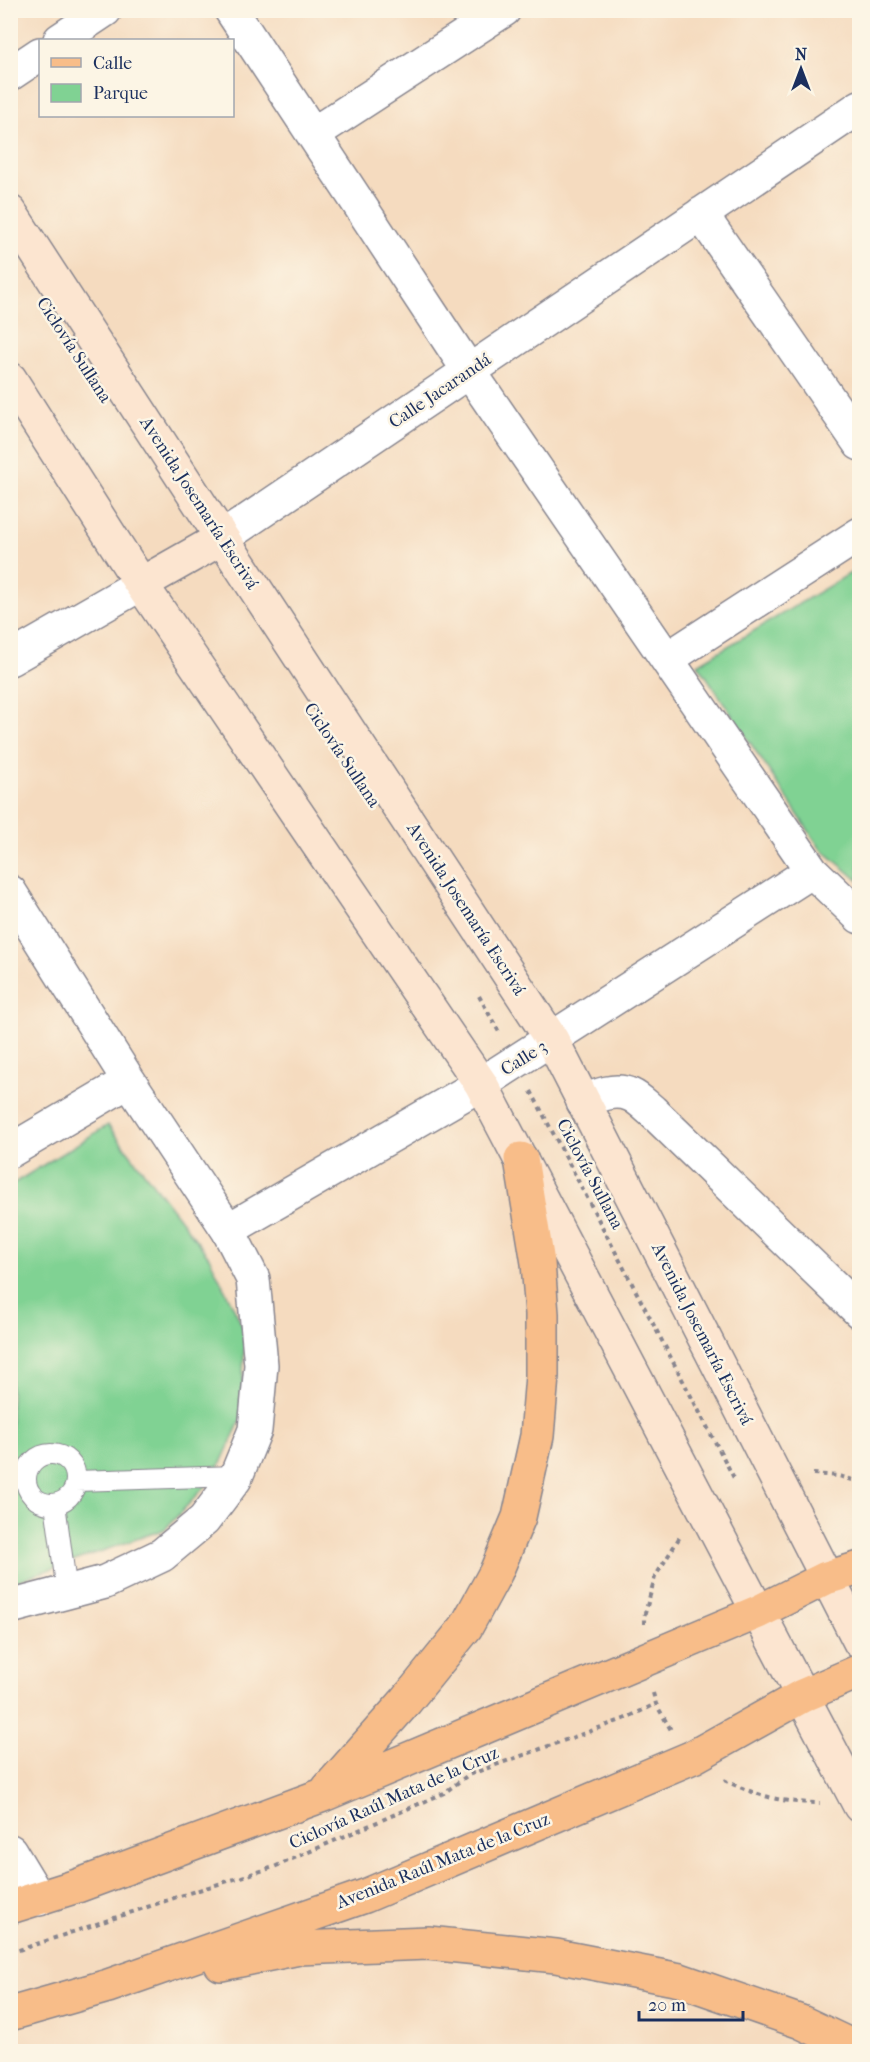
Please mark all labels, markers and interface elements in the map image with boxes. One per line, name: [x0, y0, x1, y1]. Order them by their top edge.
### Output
legend: [39, 39, 234, 117]
north arrow: [771, 39, 831, 99]
text: N: [795, 45, 808, 64]
text: Calle: [93, 53, 132, 74]
text: Parque: [93, 83, 148, 104]
street label: Ciclovía Sullana: [32, 293, 116, 407]
street label: Calle Jacarandá: [385, 349, 496, 433]
street label: Avenida Josemaría Escrivá: [135, 412, 263, 594]
street label: Ciclovía Sullana: [299, 699, 385, 812]
street label: Avenida Josemaría Escrivá: [402, 818, 530, 1000]
street label: Calle 3: [497, 1036, 551, 1080]
street label: Ciclovía Sullana: [552, 1115, 628, 1233]
street label: Avenida Josemaría Escrivá: [646, 1239, 757, 1429]
street label: Ciclovía Raúl Mata de la Cruz: [286, 1742, 502, 1854]
street label: Avenida Raúl Mata de la Cruz: [332, 1809, 553, 1914]
scale bar: [639, 1984, 742, 2022]
text: 20 m: [648, 1995, 686, 2016]

